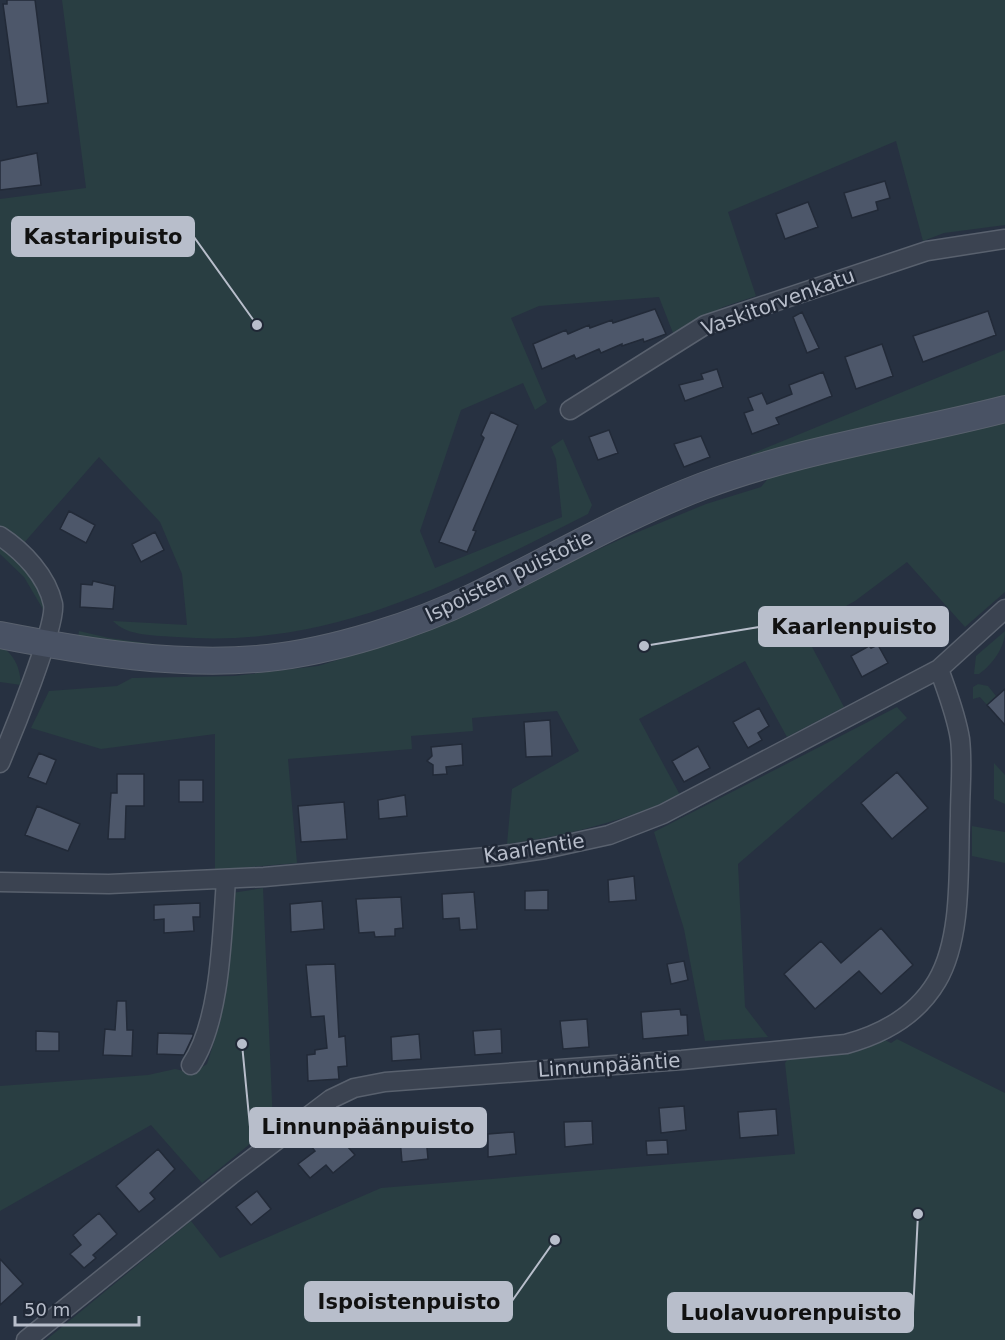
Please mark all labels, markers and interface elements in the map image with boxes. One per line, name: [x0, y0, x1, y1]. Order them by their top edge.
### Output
callout: Kastaripuisto: [12, 217, 194, 256]
text: Kastaripuisto: [24, 225, 182, 249]
street label: Vaskitorvenkatu: [698, 263, 858, 341]
street label: Ispoisten puistotie: [421, 525, 597, 627]
callout: Kaarlenpuisto: [759, 607, 948, 646]
text: Kaarlenpuisto: [771, 615, 937, 639]
street label: Kaarlentie: [482, 828, 586, 868]
street label: Linnunpääntie: [537, 1048, 681, 1082]
callout: Linnunpäänpuisto: [250, 1108, 486, 1147]
text: Linnunpäänpuisto: [262, 1115, 474, 1139]
callout: Ispoistenpuisto: [305, 1282, 512, 1321]
scale bar: [15, 1289, 140, 1327]
text: Ispoistenpuisto: [318, 1290, 500, 1314]
callout: Luolavuorenpuisto: [668, 1293, 913, 1332]
text: 50 m: [24, 1299, 70, 1320]
text: Luolavuorenpuisto: [681, 1301, 901, 1325]

